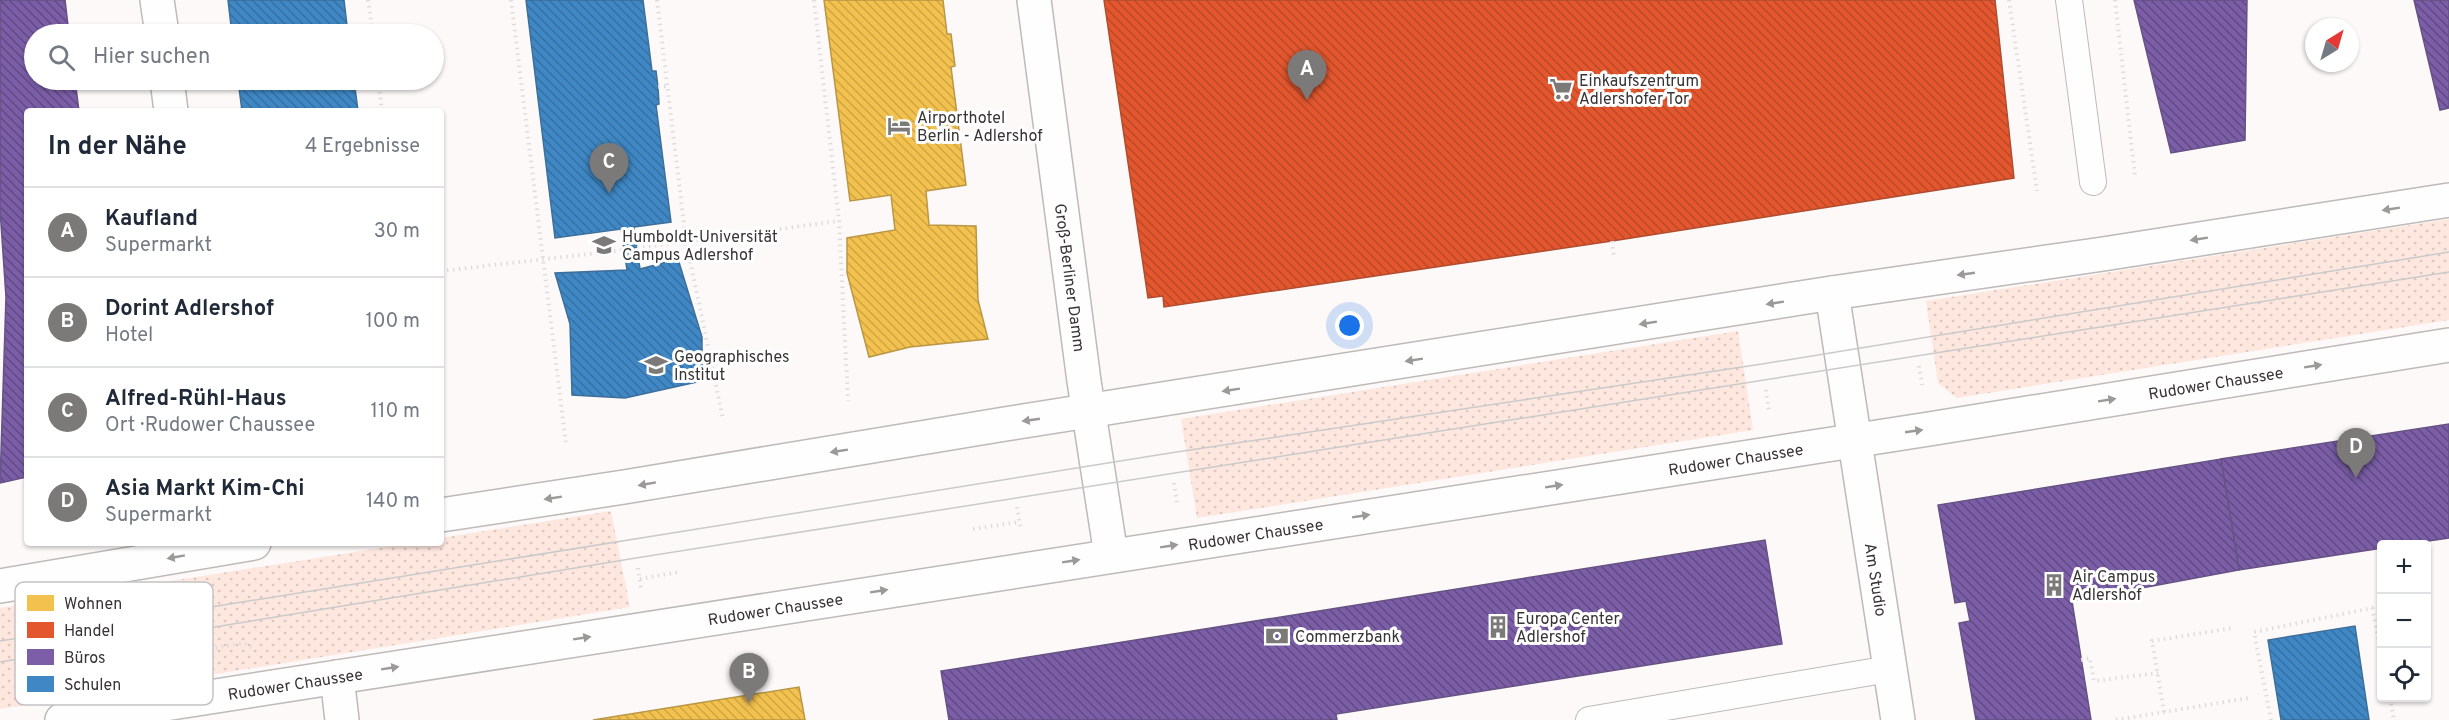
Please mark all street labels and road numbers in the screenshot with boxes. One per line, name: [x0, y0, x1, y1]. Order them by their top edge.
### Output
street label: Groß-Berliner Damm: [1049, 202, 1088, 353]
street label: Rudower Chaussee: [2147, 364, 2285, 405]
street label: Rudower Chaussee: [1667, 441, 1805, 481]
street label: Rudower Chaussee: [1187, 516, 1325, 556]
street label: Am Studio: [1859, 542, 1890, 618]
street label: Rudower Chaussee: [707, 590, 845, 631]
street label: Rudower Chaussee: [227, 665, 364, 706]

